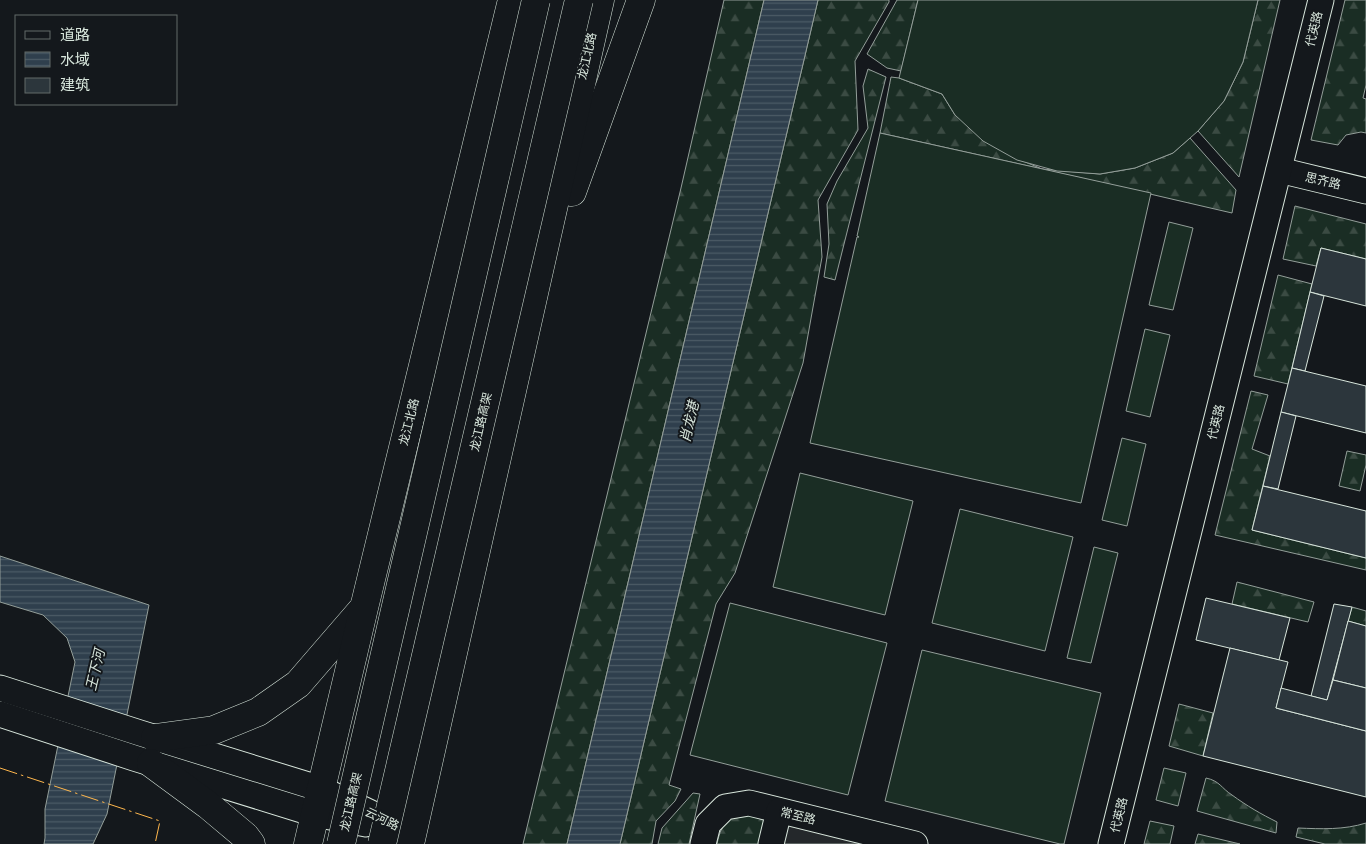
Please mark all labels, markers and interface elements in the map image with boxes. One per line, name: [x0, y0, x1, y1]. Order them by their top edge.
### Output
street label: 代英路: [1302, 10, 1325, 48]
legend: [15, 15, 178, 105]
text: 道路: [60, 25, 90, 44]
street label: 龙江北路: [574, 31, 599, 81]
text: 水域: [60, 50, 90, 69]
text: 建筑: [60, 75, 90, 94]
street label: 思齐路: [1304, 169, 1342, 192]
street label: 龙江路高架: [466, 391, 495, 453]
street label: 龙江北路: [395, 397, 422, 447]
water label: 肖龙港: [676, 398, 703, 444]
street label: 代英路: [1204, 403, 1227, 441]
water label: 王下河: [82, 645, 109, 692]
street label: 龙江路高架: [336, 771, 365, 833]
street label: 代英路: [1107, 796, 1130, 834]
street label: 云河路: [363, 804, 402, 833]
street label: 常至路: [779, 804, 817, 827]

